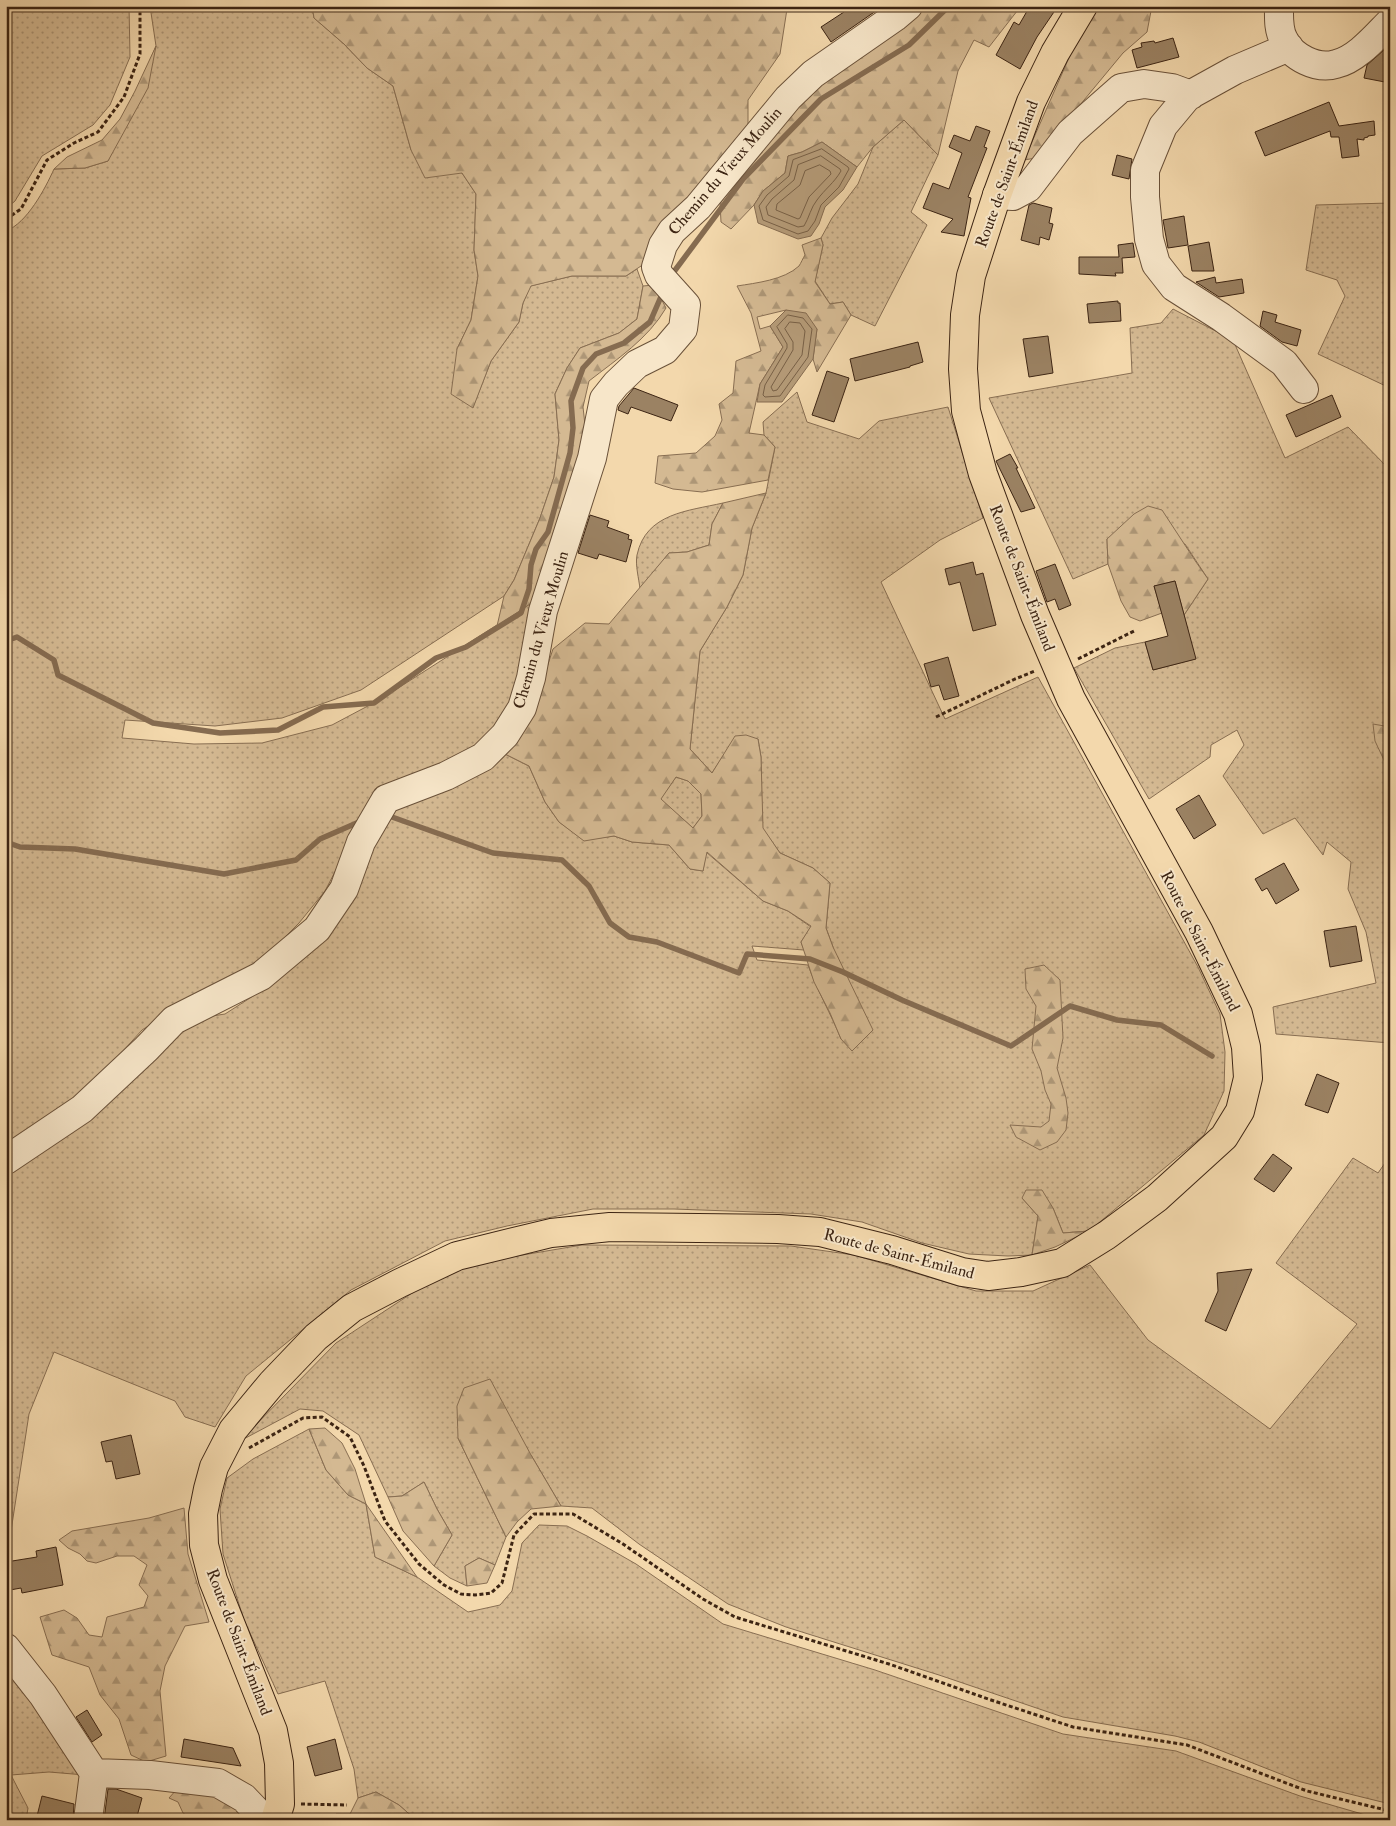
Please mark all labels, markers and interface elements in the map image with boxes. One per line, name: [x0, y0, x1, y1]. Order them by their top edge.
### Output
street label: Route de Saint-Émiland: [970, 97, 1043, 250]
street label: Chemin du Vieux Moulin: [664, 103, 786, 239]
street label: Route de Saint-Émiland: [985, 502, 1060, 654]
street label: Chemin du Vieux Moulin: [509, 549, 573, 711]
street label: Route de Saint-Émiland: [1156, 867, 1245, 1015]
street label: Route de Saint-Émiland: [821, 1223, 977, 1284]
street label: Route de Saint-Émiland: [202, 1566, 277, 1718]

